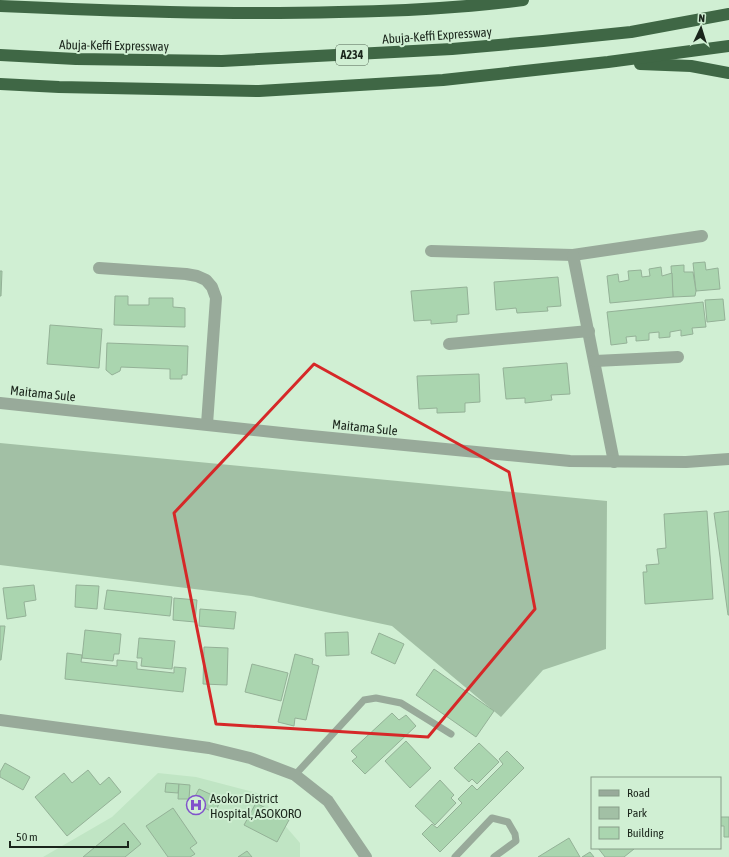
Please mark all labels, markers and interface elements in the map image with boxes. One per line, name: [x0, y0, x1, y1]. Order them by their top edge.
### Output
north arrow: [681, 8, 721, 48]
text: N: [698, 12, 705, 24]
street label: Abuja-Keffi Expressway: [382, 24, 493, 47]
street label: Abuja-Keffi Expressway: [59, 37, 170, 54]
road number: A234: [336, 45, 368, 65]
street label: Maitama Sule: [9, 383, 76, 404]
street label: Maitama Sule: [331, 417, 398, 438]
legend: [591, 777, 721, 849]
text: Road: [627, 786, 650, 800]
place label: Asokor District Hospital, ASOKORO: [210, 791, 302, 821]
hospital icon: Asokor District Hospital, ASOKORO: [185, 794, 207, 816]
text: Park: [627, 806, 648, 820]
scale bar: [10, 823, 128, 849]
text: Building: [627, 826, 665, 840]
text: 50 m: [16, 830, 38, 844]

